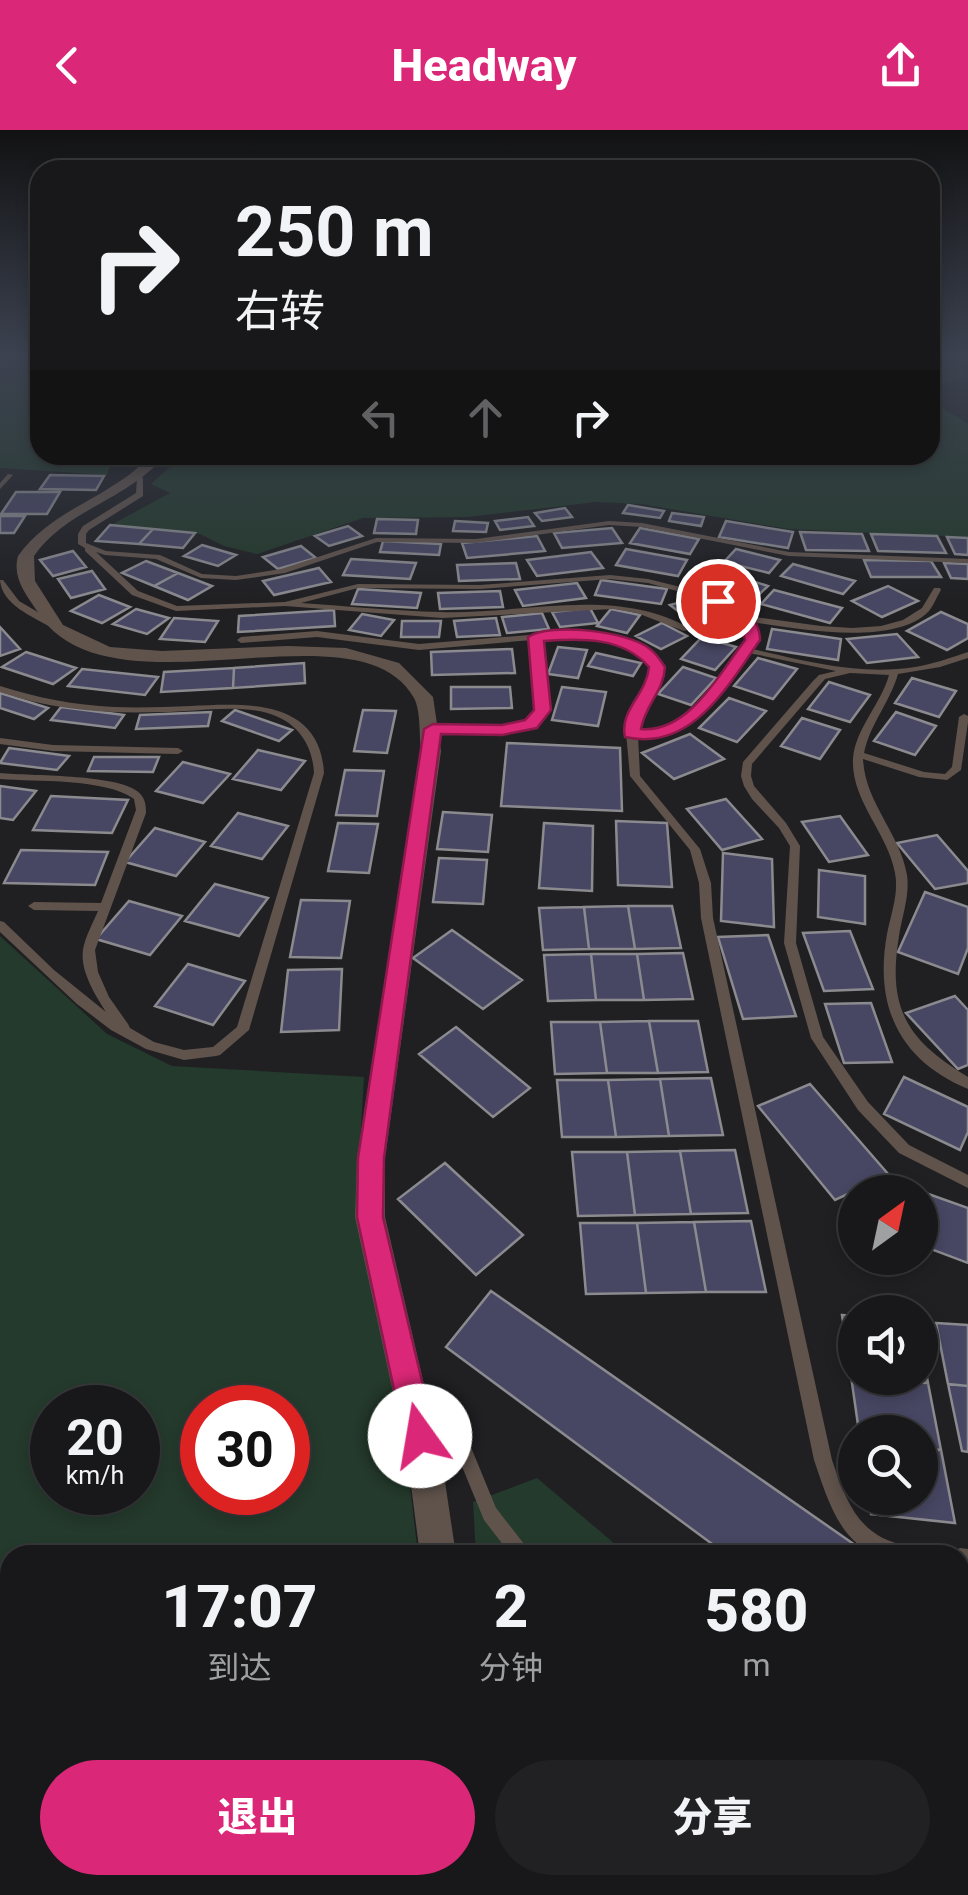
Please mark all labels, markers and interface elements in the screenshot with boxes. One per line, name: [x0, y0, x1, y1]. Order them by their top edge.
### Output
icon: back: [40, 38, 95, 93]
icon: share: [873, 38, 928, 93]
text: Headway: [392, 39, 576, 92]
text: 250 m: [235, 191, 434, 273]
icon: right: [70, 200, 200, 330]
text: 右转: [235, 285, 325, 338]
icon: left: [353, 390, 408, 445]
icon: ahead: [458, 390, 513, 445]
icon: right: [563, 390, 618, 445]
pin: [676, 559, 761, 644]
icon: arrive: [691, 574, 746, 629]
north arrow: [838, 1175, 938, 1275]
map controls: [838, 1175, 938, 1515]
button: sound: [838, 1295, 938, 1395]
position arrow: [368, 1384, 472, 1488]
speed limit sign: 30: [180, 1385, 310, 1515]
text: 20: [66, 1409, 124, 1467]
button: search: [838, 1415, 938, 1515]
text: km/h: [66, 1461, 124, 1490]
text: 17:07: [162, 1571, 317, 1642]
text: 2: [494, 1571, 528, 1642]
text: 580: [705, 1575, 808, 1646]
text: m: [742, 1646, 771, 1684]
text: 到达: [208, 1649, 272, 1687]
text: 分钟: [479, 1649, 543, 1687]
button: 退出: [40, 1760, 475, 1875]
button: 分享: [495, 1760, 930, 1875]

